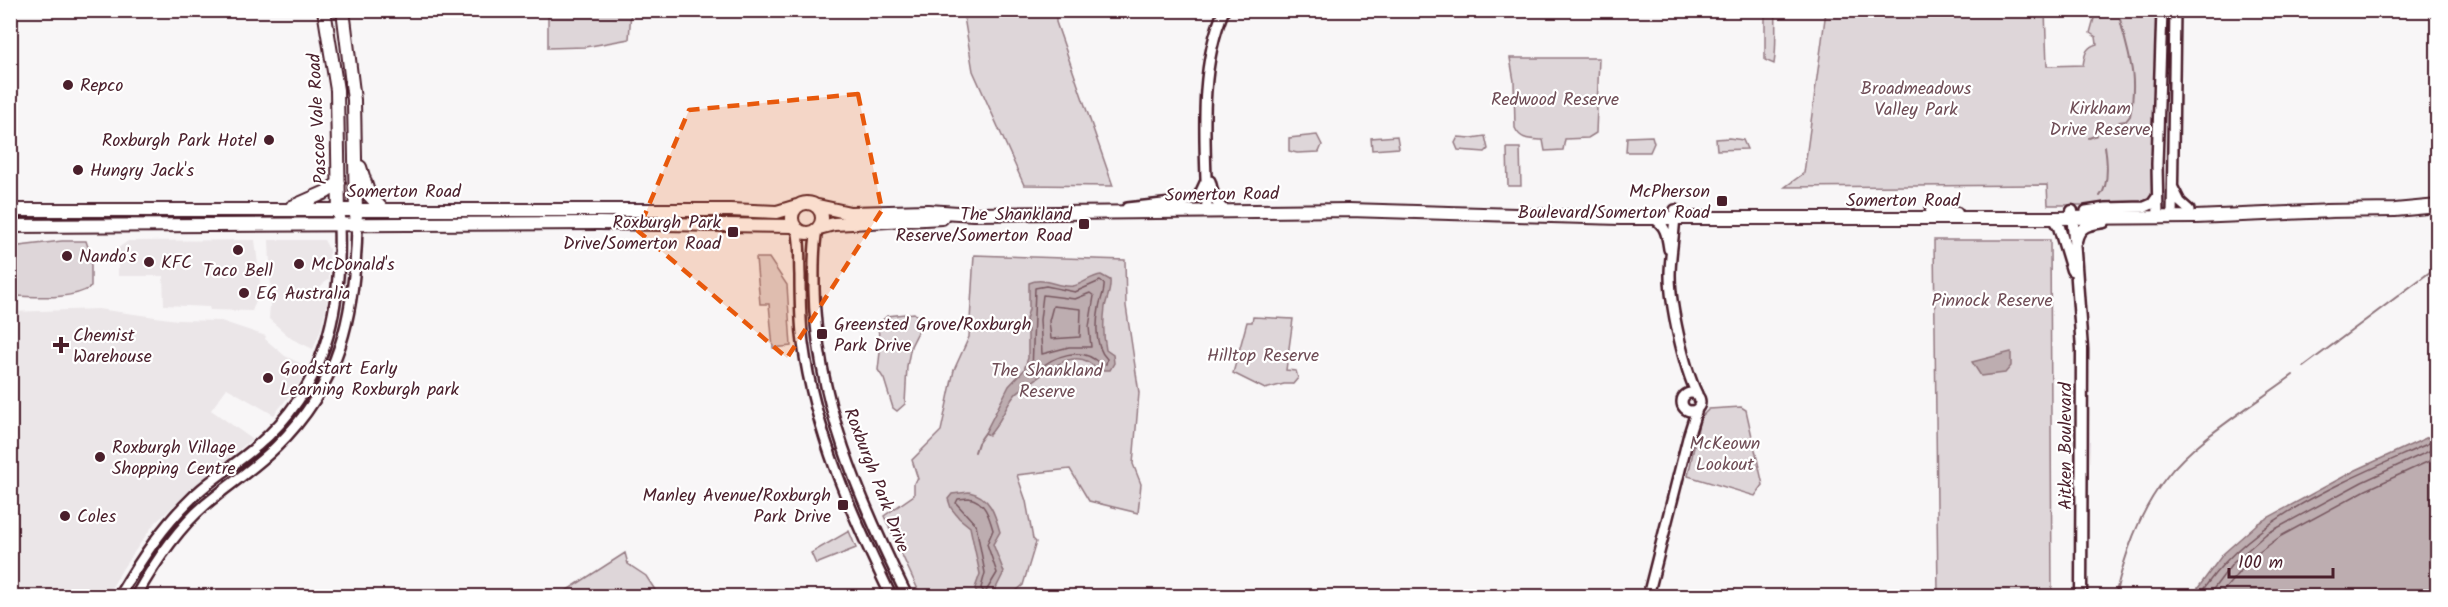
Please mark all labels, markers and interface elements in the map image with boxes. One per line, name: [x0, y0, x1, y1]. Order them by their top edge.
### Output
street label: Pascoe Vale Road: [301, 52, 336, 185]
place label: Repco: [80, 72, 123, 101]
park label: Broadmeadows Valley Park: [1861, 75, 1972, 125]
marker: Repco: [61, 78, 75, 92]
park label: Redwood Reserve: [1491, 86, 1619, 115]
park label: Kirkham Drive Reserve: [2050, 95, 2150, 145]
place label: Roxburgh Park Hotel: [102, 127, 258, 156]
marker: Roxburgh Park Hotel: [262, 133, 276, 147]
place label: Hungry Jack's: [90, 157, 194, 186]
marker: Hungry Jack's: [71, 163, 85, 177]
street label: Somerton Road: [347, 178, 462, 207]
place label: McPherson Boulevard/Somerton Road: [1518, 178, 1711, 228]
street label: Somerton Road: [1165, 180, 1280, 211]
street label: Somerton Road: [1846, 187, 1961, 216]
marker: McPherson Boulevard/Somerton Road: [1715, 194, 1729, 208]
place label: The Shankland Reserve/Somerton Road: [895, 201, 1073, 251]
place label: Roxburgh Park Drive/Somerton Road: [563, 209, 722, 259]
marker: The Shankland Reserve/Somerton Road: [1077, 217, 1091, 231]
marker: Roxburgh Park Drive/Somerton Road: [726, 225, 740, 239]
place label: Nando's: [79, 243, 137, 272]
marker: Taco Bell: [231, 243, 245, 257]
marker: Nando's: [60, 249, 74, 263]
place label: KFC: [161, 249, 192, 278]
place label: McDonald's: [311, 251, 395, 280]
marker: KFC: [142, 255, 156, 269]
place label: Taco Bell: [203, 257, 274, 286]
marker: McDonald's: [292, 257, 306, 271]
place label: EG Australia: [256, 280, 351, 309]
marker: EG Australia: [237, 286, 251, 300]
park label: Pinnock Reserve: [1931, 287, 2053, 316]
place label: Greensted Grove/Roxburgh Park Drive: [834, 311, 1031, 361]
place label: Chemist Warehouse: [73, 322, 152, 372]
marker: Greensted Grove/Roxburgh Park Drive: [815, 327, 829, 341]
marker: Chemist Warehouse: [54, 338, 68, 352]
park label: Hilltop Reserve: [1207, 342, 1319, 371]
place label: Goodstart Early Learning Roxburgh park: [280, 355, 459, 405]
park label: The Shankland Reserve: [991, 357, 1104, 407]
marker: Goodstart Early Learning Roxburgh park: [261, 371, 275, 385]
street label: Aitken Boulevard: [2052, 381, 2081, 510]
street label: Roxburgh Park Drive: [835, 404, 917, 557]
park label: McKeown Lookout: [1690, 430, 1760, 480]
place label: Roxburgh Village Shopping Centre: [112, 434, 236, 484]
marker: Roxburgh Village Shopping Centre: [93, 450, 107, 464]
place label: Manley Avenue/Roxburgh Park Drive: [643, 482, 831, 532]
marker: Manley Avenue/Roxburgh Park Drive: [836, 498, 850, 512]
place label: Coles: [77, 503, 116, 532]
marker: Coles: [58, 509, 72, 523]
scale bar: [2229, 541, 2332, 579]
text: 100 m: [2238, 549, 2283, 578]

